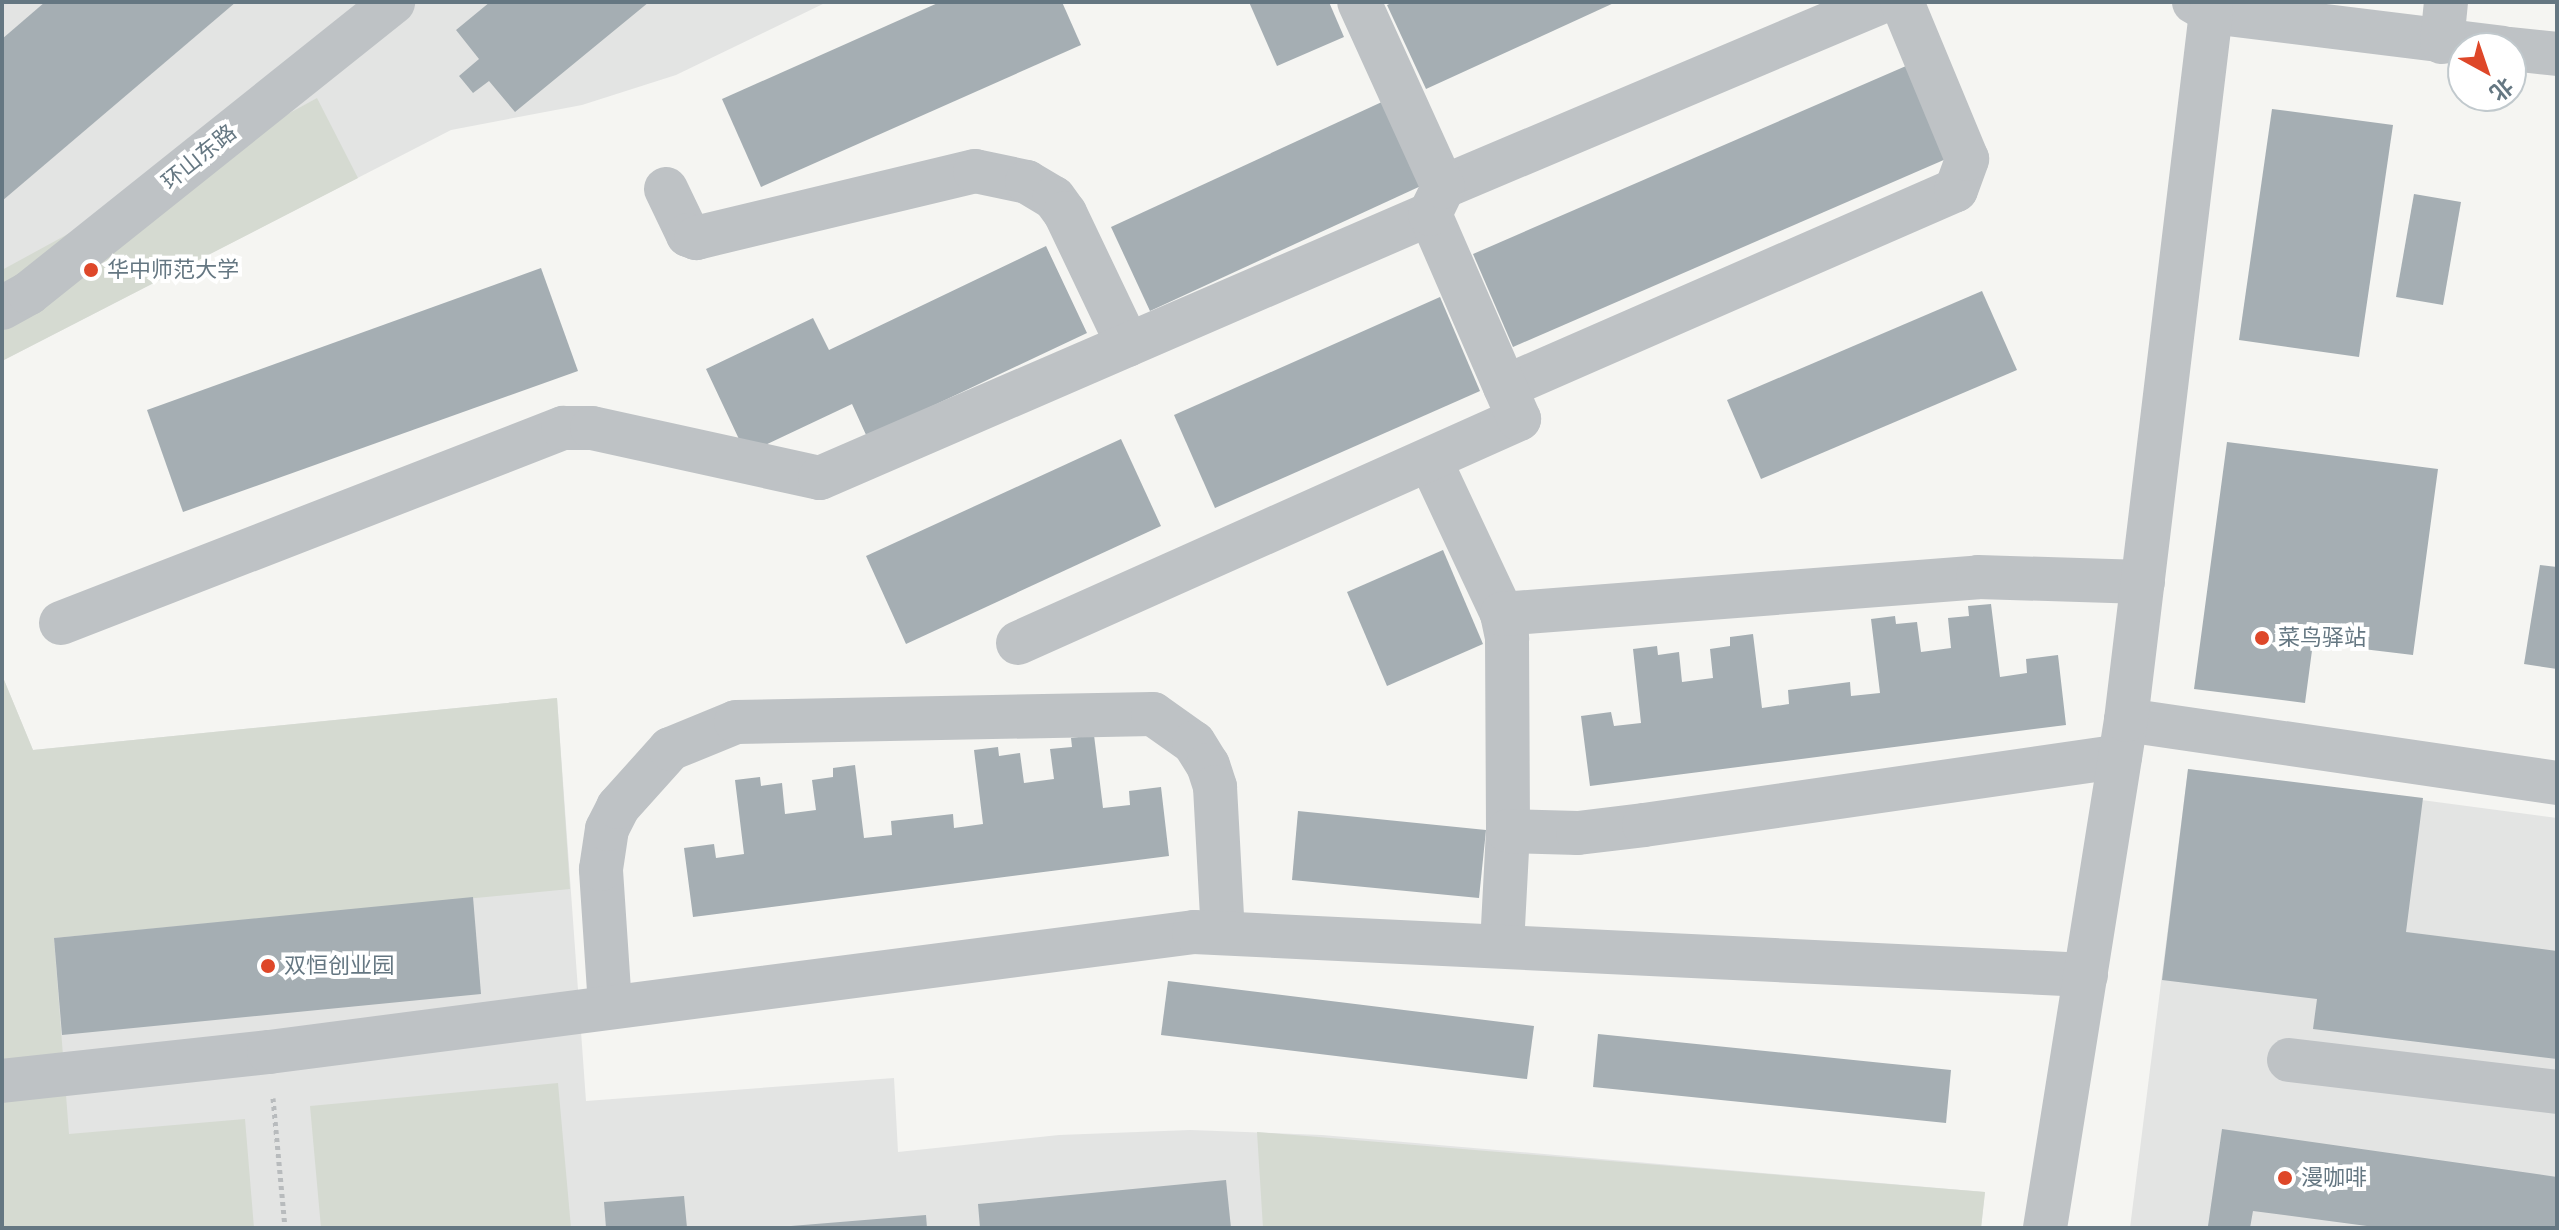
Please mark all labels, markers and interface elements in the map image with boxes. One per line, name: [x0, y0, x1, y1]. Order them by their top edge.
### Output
north arrow: [2447, 32, 2527, 112]
text: 北: [2484, 72, 2519, 107]
street label: 环山东路: [156, 119, 242, 195]
place label: 华中师范大学: [107, 257, 239, 283]
marker: 华中师范大学: [82, 261, 100, 279]
place label: 菜鸟驿站: [2278, 625, 2366, 651]
marker: 菜鸟驿站: [2253, 629, 2271, 647]
place label: 双恒创业园: [284, 953, 394, 979]
marker: 双恒创业园: [259, 957, 277, 975]
place label: 漫咖啡: [2301, 1165, 2367, 1191]
marker: 漫咖啡: [2276, 1169, 2294, 1187]

